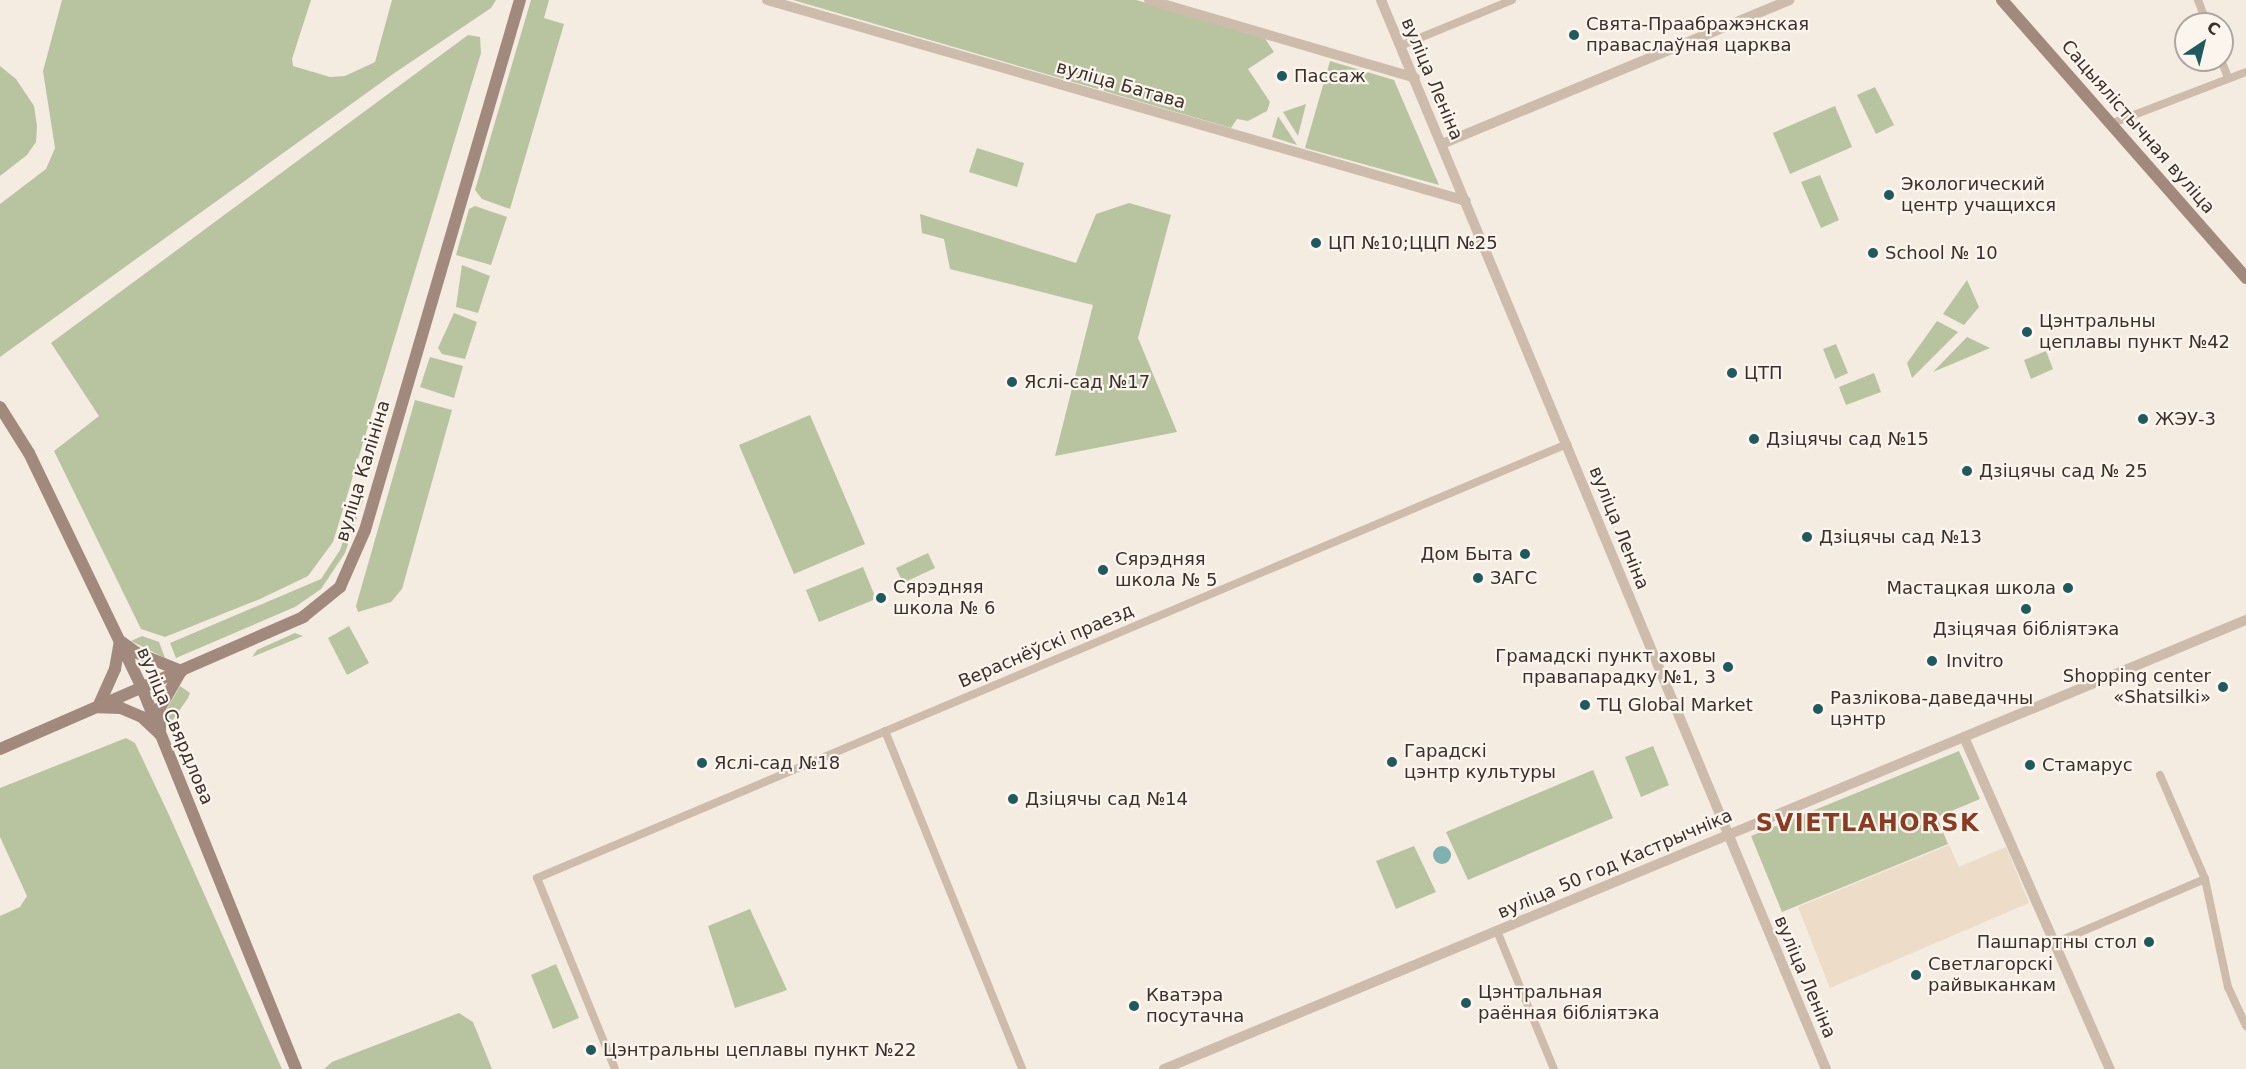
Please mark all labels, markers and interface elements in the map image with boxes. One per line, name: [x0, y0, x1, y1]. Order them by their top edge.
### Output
north arrow: [2174, 12, 2234, 72]
place label: Свята-Праабражэнская праваслаўная царква: [1586, 14, 1809, 57]
street label: вуліца Леніна: [1396, 15, 1468, 143]
text: С: [2203, 17, 2224, 40]
marker: Свята-Праабражэнская праваслаўная царква: [1567, 28, 1581, 42]
street label: Сацыялістычная вуліца: [2057, 36, 2219, 218]
street label: вуліца Батава: [1054, 56, 1188, 114]
place label: Пассаж: [1294, 65, 1366, 87]
marker: Пассаж: [1275, 69, 1289, 83]
place label: Экологический центр учащихся: [1901, 174, 2056, 216]
marker: Экологический центр учащихся: [1882, 188, 1896, 202]
place label: ЦП №10;ЦЦП №25: [1328, 232, 1498, 254]
marker: ЦП №10;ЦЦП №25: [1309, 236, 1323, 250]
place label: School № 10: [1885, 242, 1998, 264]
marker: School № 10: [1866, 246, 1880, 260]
place label: Цэнтральны цеплавы пункт №42: [2039, 311, 2230, 354]
marker: Цэнтральны цеплавы пункт №42: [2020, 325, 2034, 339]
place label: ЦТП: [1744, 362, 1783, 384]
marker: ЦТП: [1725, 366, 1739, 380]
place label: Яслі-сад №17: [1024, 371, 1150, 393]
marker: Яслі-сад №17: [1005, 375, 1019, 389]
street label: вуліца Калініна: [331, 398, 395, 544]
place label: ЖЭУ-3: [2155, 408, 2216, 430]
marker: ЖЭУ-3: [2136, 412, 2150, 426]
place label: Дзіцячы сад №15: [1766, 428, 1929, 450]
marker: Дзіцячы сад №15: [1747, 432, 1761, 446]
place label: Дзіцячы сад № 25: [1979, 460, 2148, 482]
street label: вуліца Леніна: [1584, 463, 1654, 593]
marker: Дзіцячы сад № 25: [1960, 464, 1974, 478]
place label: Дзіцячы сад №13: [1819, 526, 1982, 548]
marker: Дзіцячы сад №13: [1800, 530, 1814, 544]
place label: Дом Быта: [1421, 543, 1513, 565]
marker: Дом Быта: [1518, 547, 1532, 561]
place label: Сярэдняя школа № 5: [1115, 549, 1218, 592]
marker: Сярэдняя школа № 5: [1096, 563, 1110, 577]
place label: ЗАГС: [1490, 567, 1537, 589]
marker: ЗАГС: [1471, 571, 1485, 585]
place label: Сярэдняя школа № 6: [893, 577, 996, 620]
place label: Мастацкая школа: [1886, 577, 2056, 599]
marker: Мастацкая школа: [2061, 581, 2075, 595]
marker: Сярэдняя школа № 6: [874, 591, 888, 605]
street label: Вераснёўскі праезд: [955, 599, 1137, 693]
marker: Дзіцячая бібліятэка: [2019, 602, 2033, 616]
place label: Дзіцячая бібліятэка: [1933, 618, 2119, 640]
street label: вуліца Свярдлова: [132, 644, 218, 808]
place label: Грамадскі пункт аховы правапарадку №1, 3: [1495, 646, 1716, 688]
place label: Invitro: [1946, 650, 2003, 672]
marker: Invitro: [1923, 652, 1941, 670]
marker: Грамадскі пункт аховы правапарадку №1, 3: [1721, 660, 1735, 674]
place label: Shopping center «Shatsilki»: [2063, 666, 2211, 708]
marker: Shopping center «Shatsilki»: [2216, 680, 2230, 694]
place label: Разлікова-даведачны цэнтр: [1830, 688, 2033, 730]
place label: ТЦ Global Market: [1597, 694, 1753, 716]
marker: ТЦ Global Market: [1578, 698, 1592, 712]
marker: Разлікова-даведачны цэнтр: [1811, 702, 1825, 716]
place label: Гарадскі цэнтр культуры: [1404, 741, 1556, 783]
place label: Яслі-сад №18: [714, 752, 840, 774]
place label: Стамарус: [2042, 754, 2133, 776]
marker: Гарадскі цэнтр культуры: [1385, 755, 1399, 769]
marker: Яслі-сад №18: [695, 756, 709, 770]
marker: Стамарус: [2023, 758, 2037, 772]
place label: Дзіцячы сад №14: [1025, 788, 1188, 810]
marker: Дзіцячы сад №14: [1006, 792, 1020, 806]
street label: вуліца 50 год Кастрычніка: [1494, 805, 1736, 923]
district label: SVIETLAHORSK: [1756, 810, 1980, 838]
street label: вуліца Леніна: [1769, 913, 1841, 1041]
place label: Пашпартны стол: [1977, 931, 2137, 953]
marker: Пашпартны стол: [2142, 935, 2156, 949]
place label: Светлагорскі райвыканкам: [1928, 954, 2056, 996]
marker: Светлагорскі райвыканкам: [1909, 968, 1923, 982]
place label: Цэнтральная раённая бібліятэка: [1478, 982, 1659, 1024]
place label: Кватэра посутачна: [1146, 985, 1244, 1028]
marker: Цэнтральная раённая бібліятэка: [1459, 996, 1473, 1010]
marker: Кватэра посутачна: [1127, 999, 1141, 1013]
place label: Цэнтральны цеплавы пункт №22: [603, 1039, 916, 1061]
marker: Цэнтральны цеплавы пункт №22: [584, 1043, 598, 1057]

